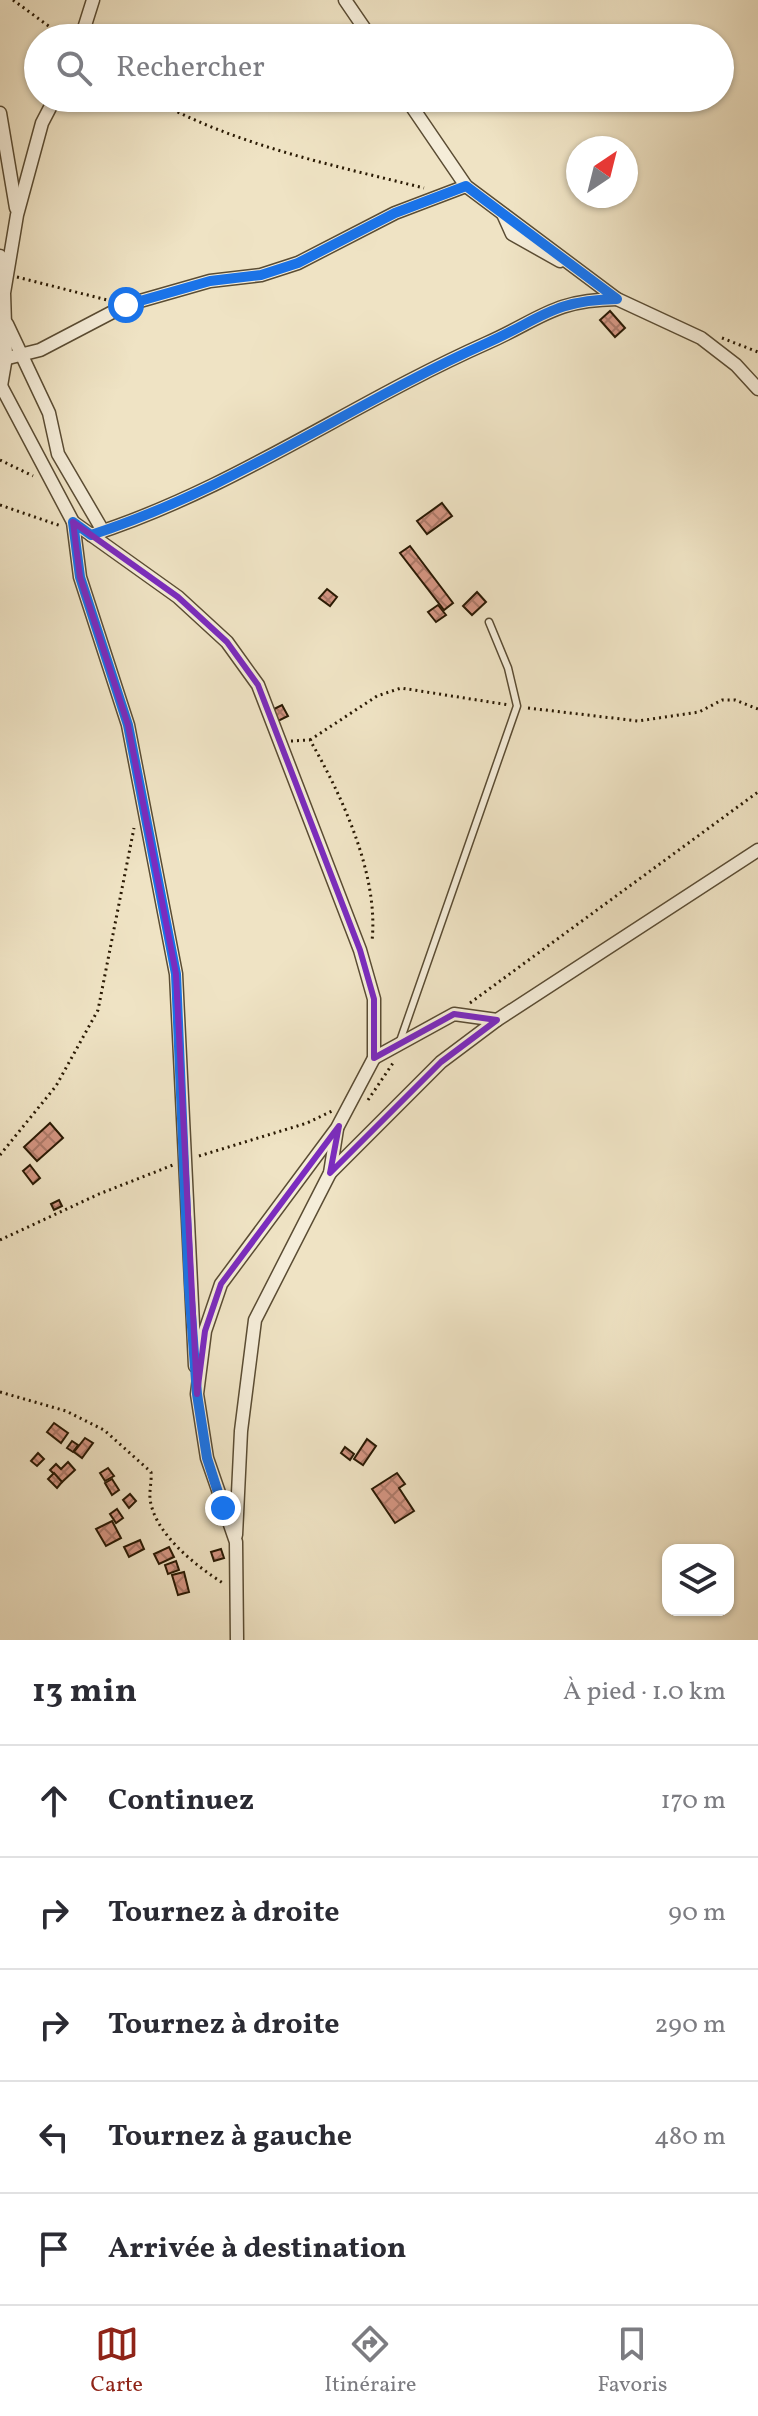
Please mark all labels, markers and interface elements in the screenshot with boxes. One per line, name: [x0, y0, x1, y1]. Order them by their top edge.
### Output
search box: [24, 24, 734, 112]
icon: search: [52, 46, 96, 90]
text: Rechercher: [116, 47, 265, 89]
north arrow: [566, 136, 638, 208]
route start: [108, 287, 144, 323]
route end: [205, 1490, 241, 1526]
map controls: [662, 1544, 734, 1616]
button: layers: [662, 1544, 734, 1616]
text: 13 min: [32, 1669, 137, 1716]
text: À pied · 1.0 km: [563, 1674, 726, 1710]
icon: ahead: [32, 1779, 76, 1823]
text: Continuez: [108, 1780, 254, 1822]
text: 170 m: [661, 1783, 726, 1819]
icon: right: [32, 1891, 76, 1935]
text: Tournez à droite: [108, 1892, 340, 1934]
text: 90 m: [668, 1895, 726, 1931]
icon: right: [32, 2003, 76, 2047]
text: Tournez à droite: [108, 2004, 340, 2046]
text: 290 m: [654, 2007, 726, 2043]
icon: left: [32, 2115, 76, 2159]
text: Tournez à gauche: [108, 2116, 352, 2158]
text: 480 m: [654, 2119, 726, 2155]
icon: arrive: [32, 2227, 76, 2271]
text: Arrivée à destination: [108, 2228, 407, 2270]
tab: Carte: [91, 2322, 143, 2401]
tab: Itinéraire: [324, 2322, 416, 2401]
tab: Favoris: [598, 2322, 667, 2401]

